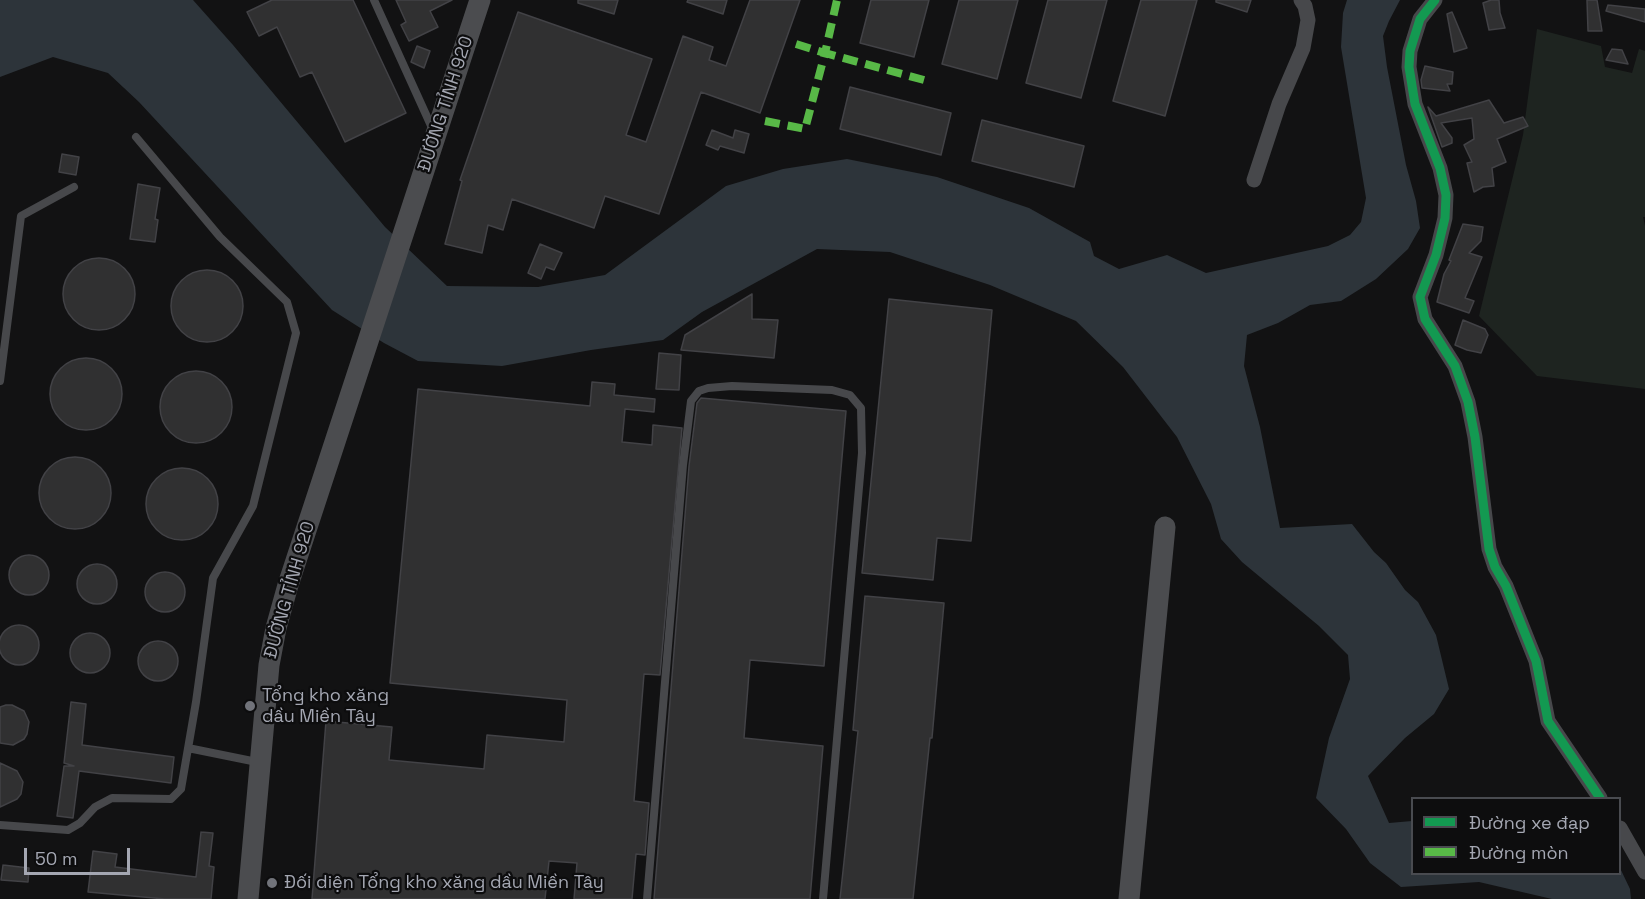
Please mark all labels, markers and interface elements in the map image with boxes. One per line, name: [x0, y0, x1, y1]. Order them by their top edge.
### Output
street label: ĐƯỜNG TỈNH 920: [414, 33, 478, 175]
street label: ĐƯỜNG TỈNH 920: [260, 519, 320, 661]
place label: Tổng kho xăng dầu Miền Tây: [262, 685, 389, 728]
marker: Tổng kho xăng dầu Miền Tây: [243, 699, 257, 713]
legend: [1411, 797, 1621, 875]
text: Đường xe đạp: [1469, 811, 1590, 834]
scale bar: [27, 836, 134, 874]
text: Đường mòn: [1469, 841, 1569, 864]
text: 50 m: [35, 847, 77, 870]
place label: Đối diện Tổng kho xăng dầu Miền Tây: [284, 872, 604, 894]
marker: Đối diện Tổng kho xăng dầu Miền Tây: [265, 876, 279, 890]

